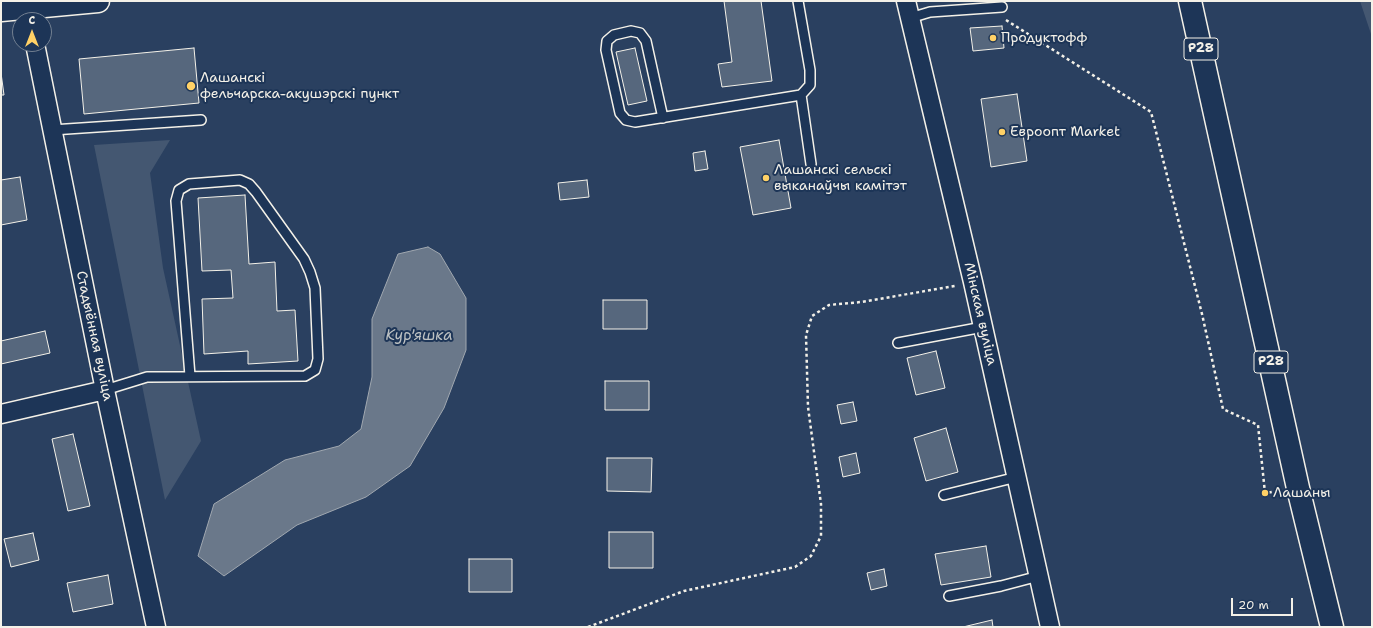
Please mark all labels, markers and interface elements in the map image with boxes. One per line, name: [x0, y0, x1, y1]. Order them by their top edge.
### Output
north arrow: [12, 12, 52, 52]
text: С: [29, 13, 35, 28]
place label: Продуктофф: [1001, 30, 1087, 46]
marker: Продуктофф: [988, 33, 998, 43]
road number: Р28: [1184, 38, 1218, 60]
place label: Лашанскі фельчарска-акушэрскі пункт: [200, 70, 399, 102]
marker: Лашанскі фельчарска-акушэрскі пункт: [185, 80, 197, 92]
place label: Евроопт Market: [1010, 124, 1120, 140]
marker: Евроопт Market: [997, 127, 1007, 137]
place label: Лашанскі сельскі выканаўчы камітэт: [774, 162, 907, 194]
marker: Лашанскі сельскі выканаўчы камітэт: [761, 173, 771, 183]
street label: Мінская вуліца: [960, 261, 1000, 367]
street label: Стадыённая вуліца: [72, 270, 116, 402]
water label: Кур'яшка: [386, 327, 452, 345]
road number: Р28: [1254, 351, 1288, 373]
place label: Лашаны: [1273, 485, 1330, 501]
marker: Лашаны: [1260, 488, 1270, 498]
scale bar: [1233, 590, 1295, 616]
text: 20 m: [1238, 597, 1269, 613]

